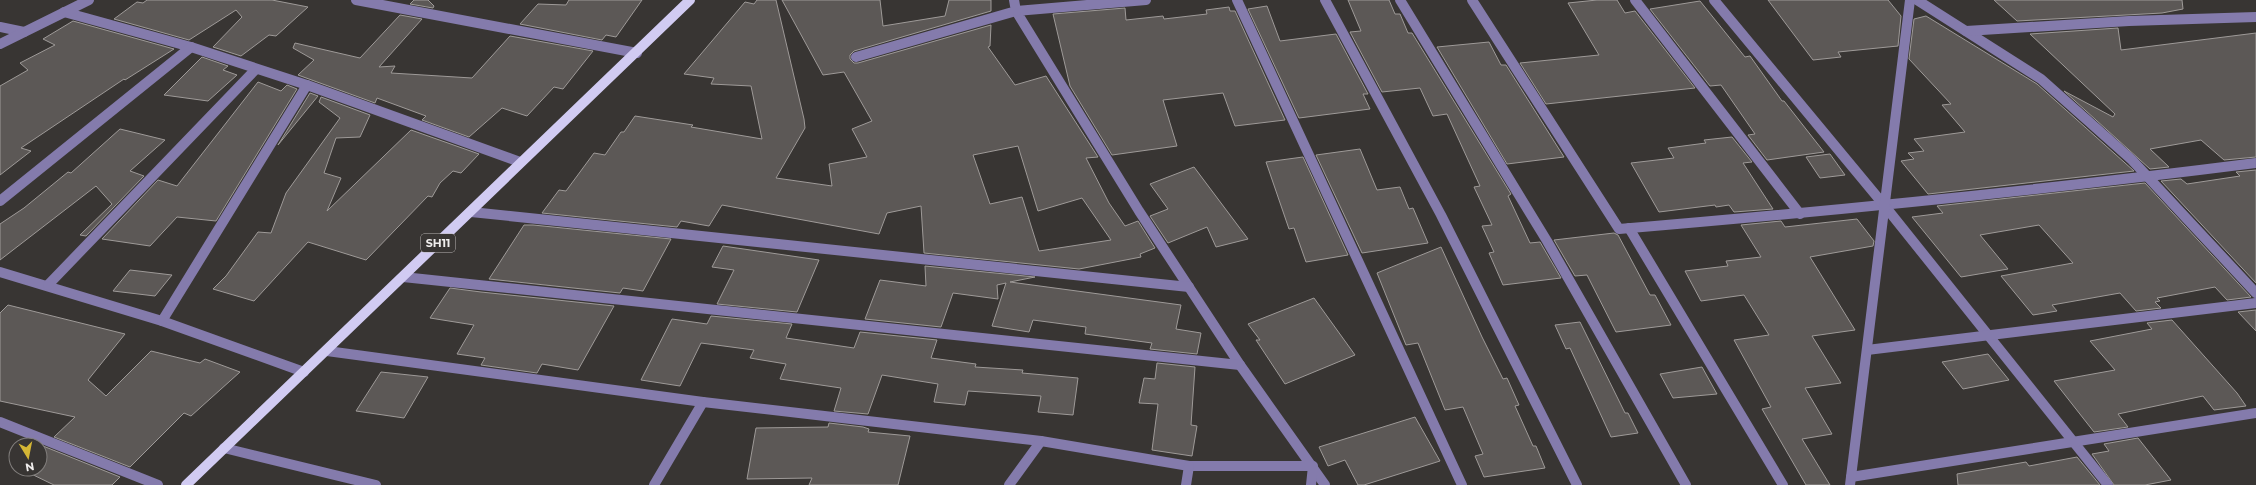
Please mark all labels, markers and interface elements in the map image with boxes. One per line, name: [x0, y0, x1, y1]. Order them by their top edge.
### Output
road number: SH11: [421, 234, 455, 252]
north arrow: [8, 437, 48, 477]
text: N: [24, 459, 35, 475]

